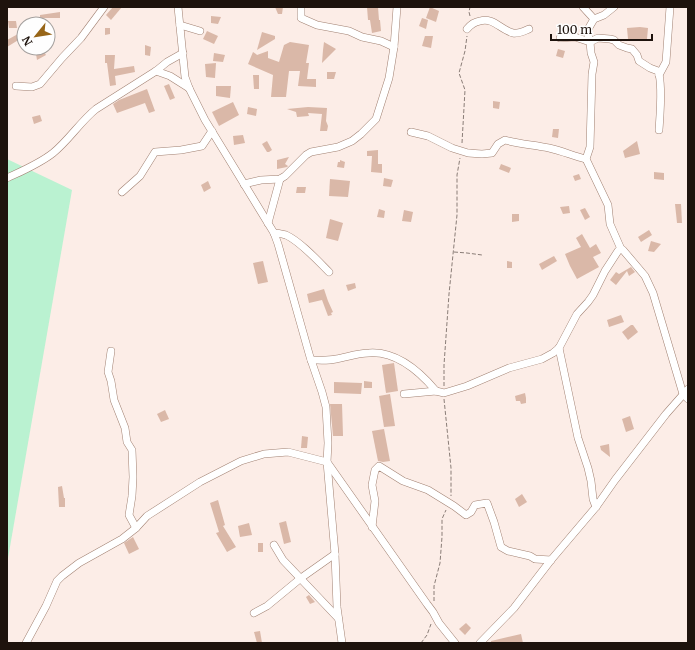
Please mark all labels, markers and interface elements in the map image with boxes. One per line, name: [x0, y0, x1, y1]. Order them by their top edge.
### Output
north arrow: [16, 16, 56, 56]
scale bar: [551, 16, 652, 42]
text: 100 m: [557, 22, 592, 37]
text: N: [19, 33, 36, 48]

